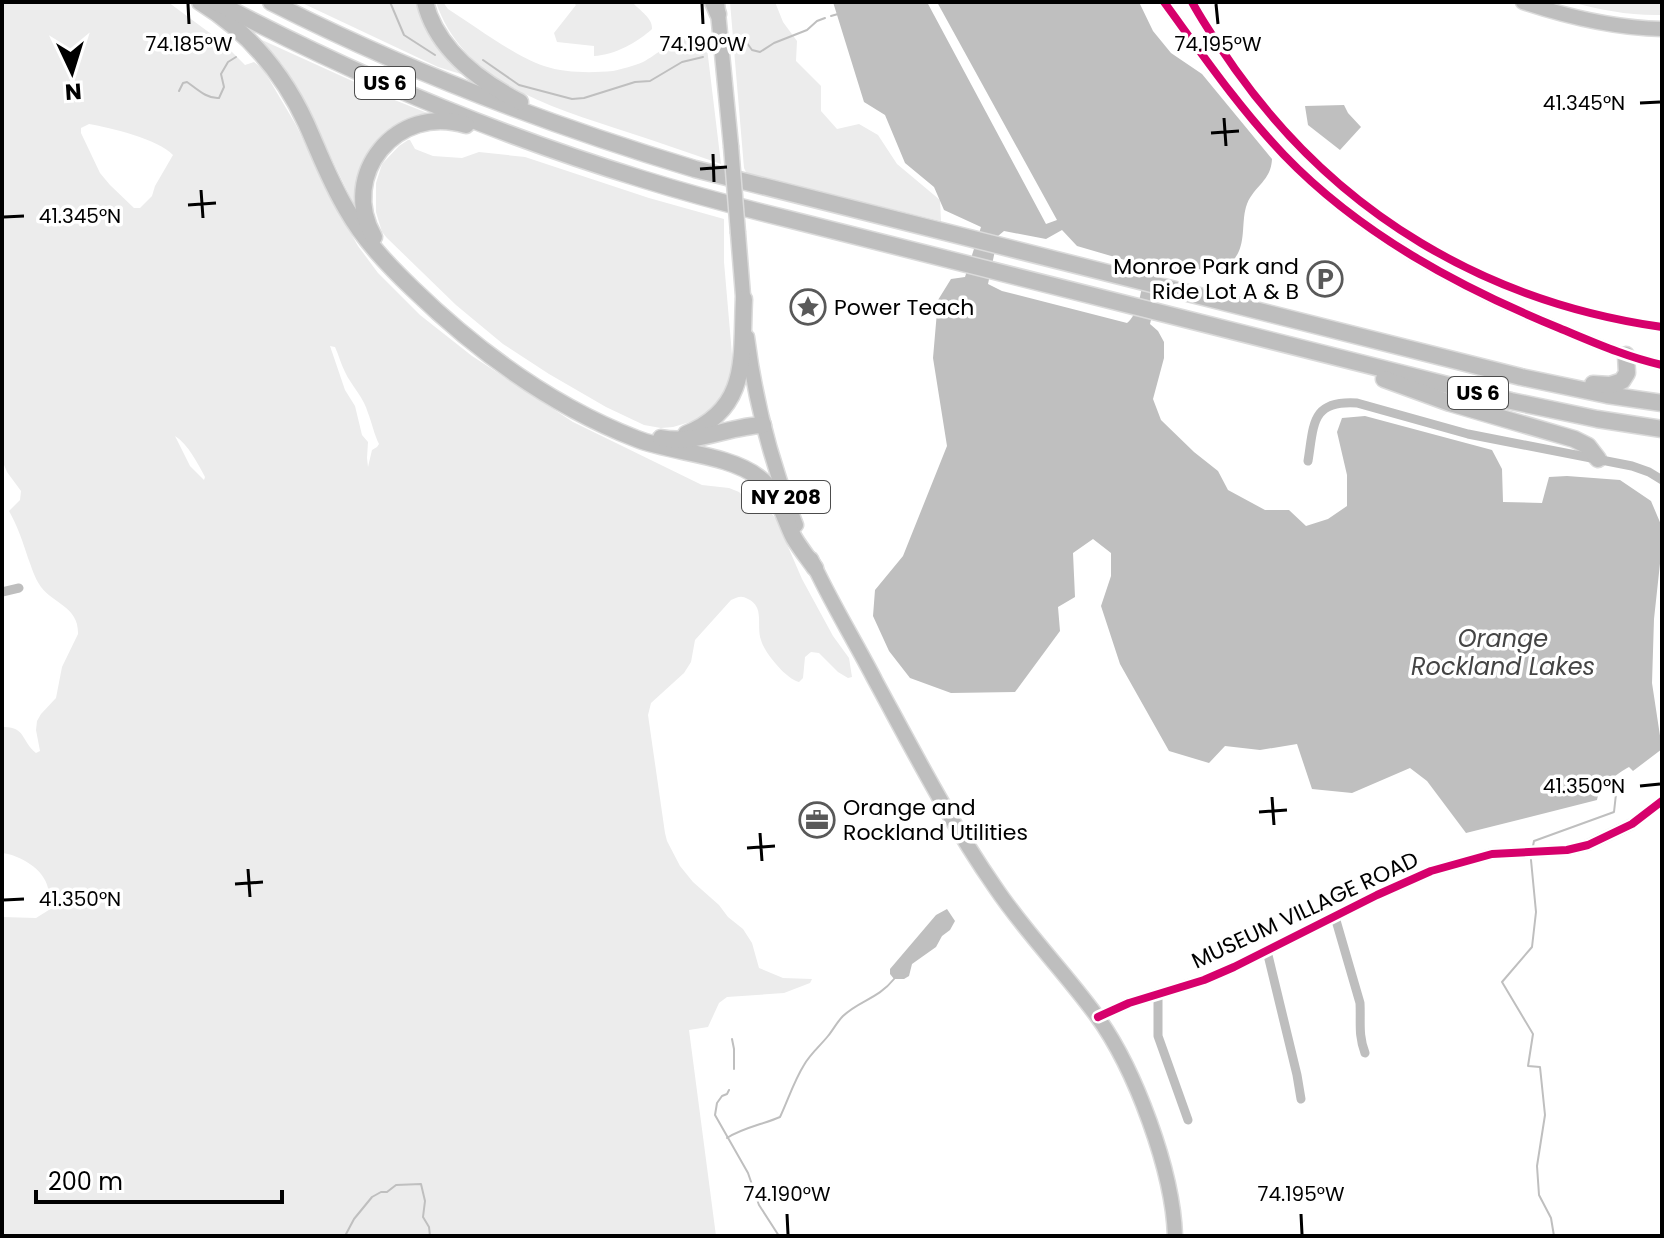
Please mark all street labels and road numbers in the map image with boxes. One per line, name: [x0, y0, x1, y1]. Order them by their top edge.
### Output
road number: US 6: [355, 67, 415, 99]
road number: US 6: [1448, 377, 1508, 409]
road number: NY 208: [742, 481, 830, 513]
street label: MUSEUM VILLAGE ROAD: [1186, 844, 1424, 976]

